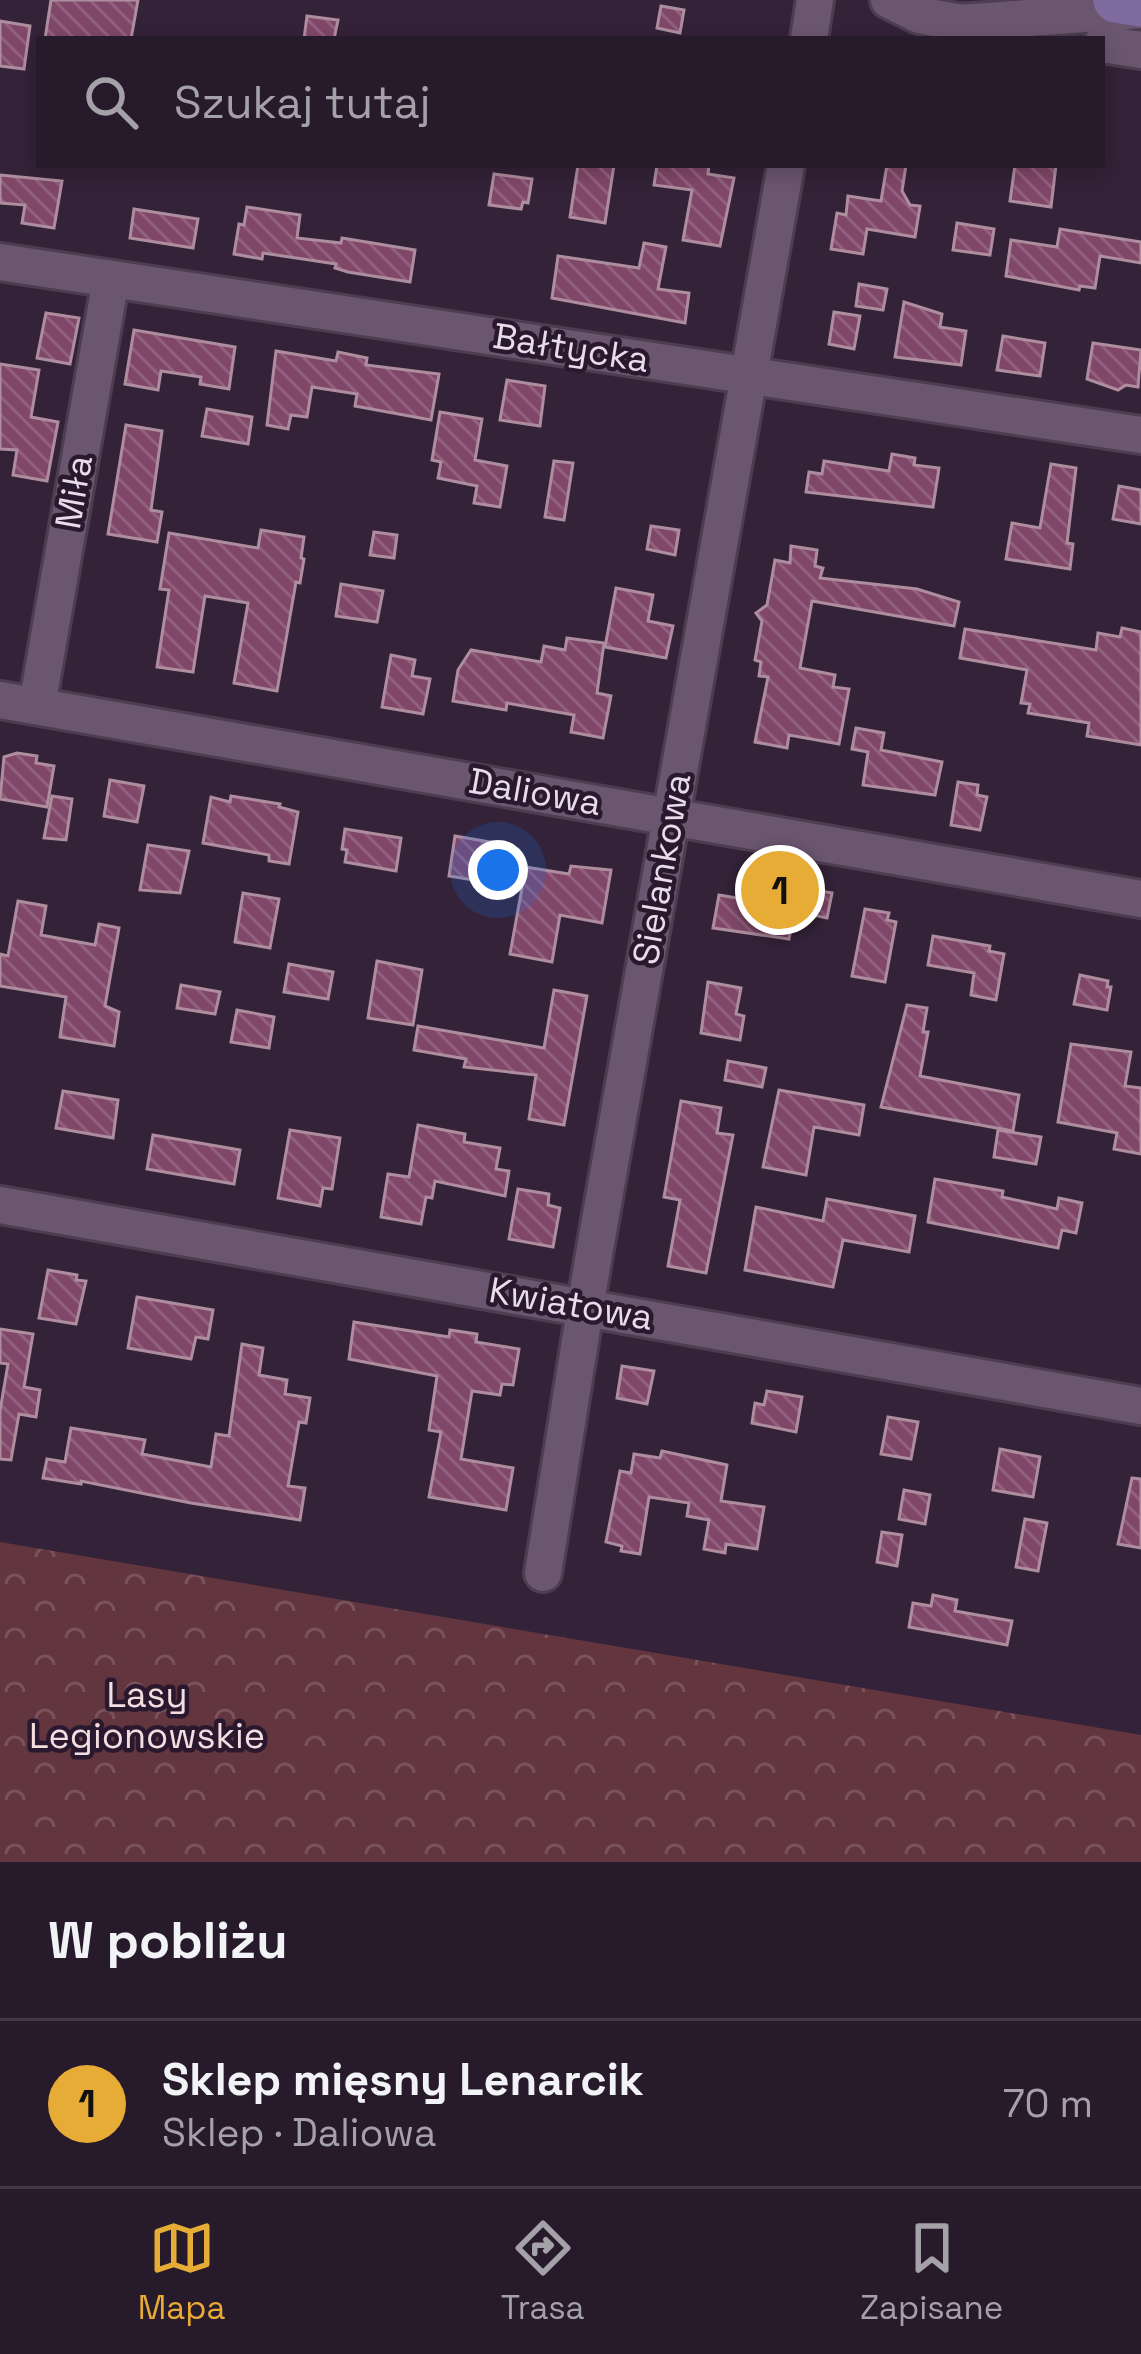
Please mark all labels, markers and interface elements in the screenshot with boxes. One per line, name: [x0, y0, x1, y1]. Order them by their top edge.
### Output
search box: [36, 36, 1105, 168]
icon: search: [78, 69, 144, 135]
text: Szukaj tutaj: [174, 74, 431, 131]
street label: Bałtycka: [490, 313, 652, 383]
street label: Miła: [45, 452, 103, 532]
street label: Daliowa: [465, 758, 605, 826]
street label: Sielankowa: [623, 770, 701, 968]
your location: [468, 840, 528, 900]
pin: 1: [741, 845, 819, 935]
street label: Kwiatowa: [486, 1267, 656, 1341]
park label: Lasy Legionowskie: [29, 1672, 265, 1759]
text: W pobliżu: [48, 1908, 288, 1973]
text: Sklep mięsny Lenarcik: [162, 2051, 644, 2108]
text: 1: [78, 2079, 96, 2128]
text: 70 m: [1003, 2079, 1093, 2128]
text: Sklep · Daliowa: [162, 2108, 436, 2157]
tab: Mapa: [138, 2215, 225, 2329]
tab: Trasa: [501, 2215, 585, 2329]
tab: Zapisane: [860, 2215, 1003, 2329]

